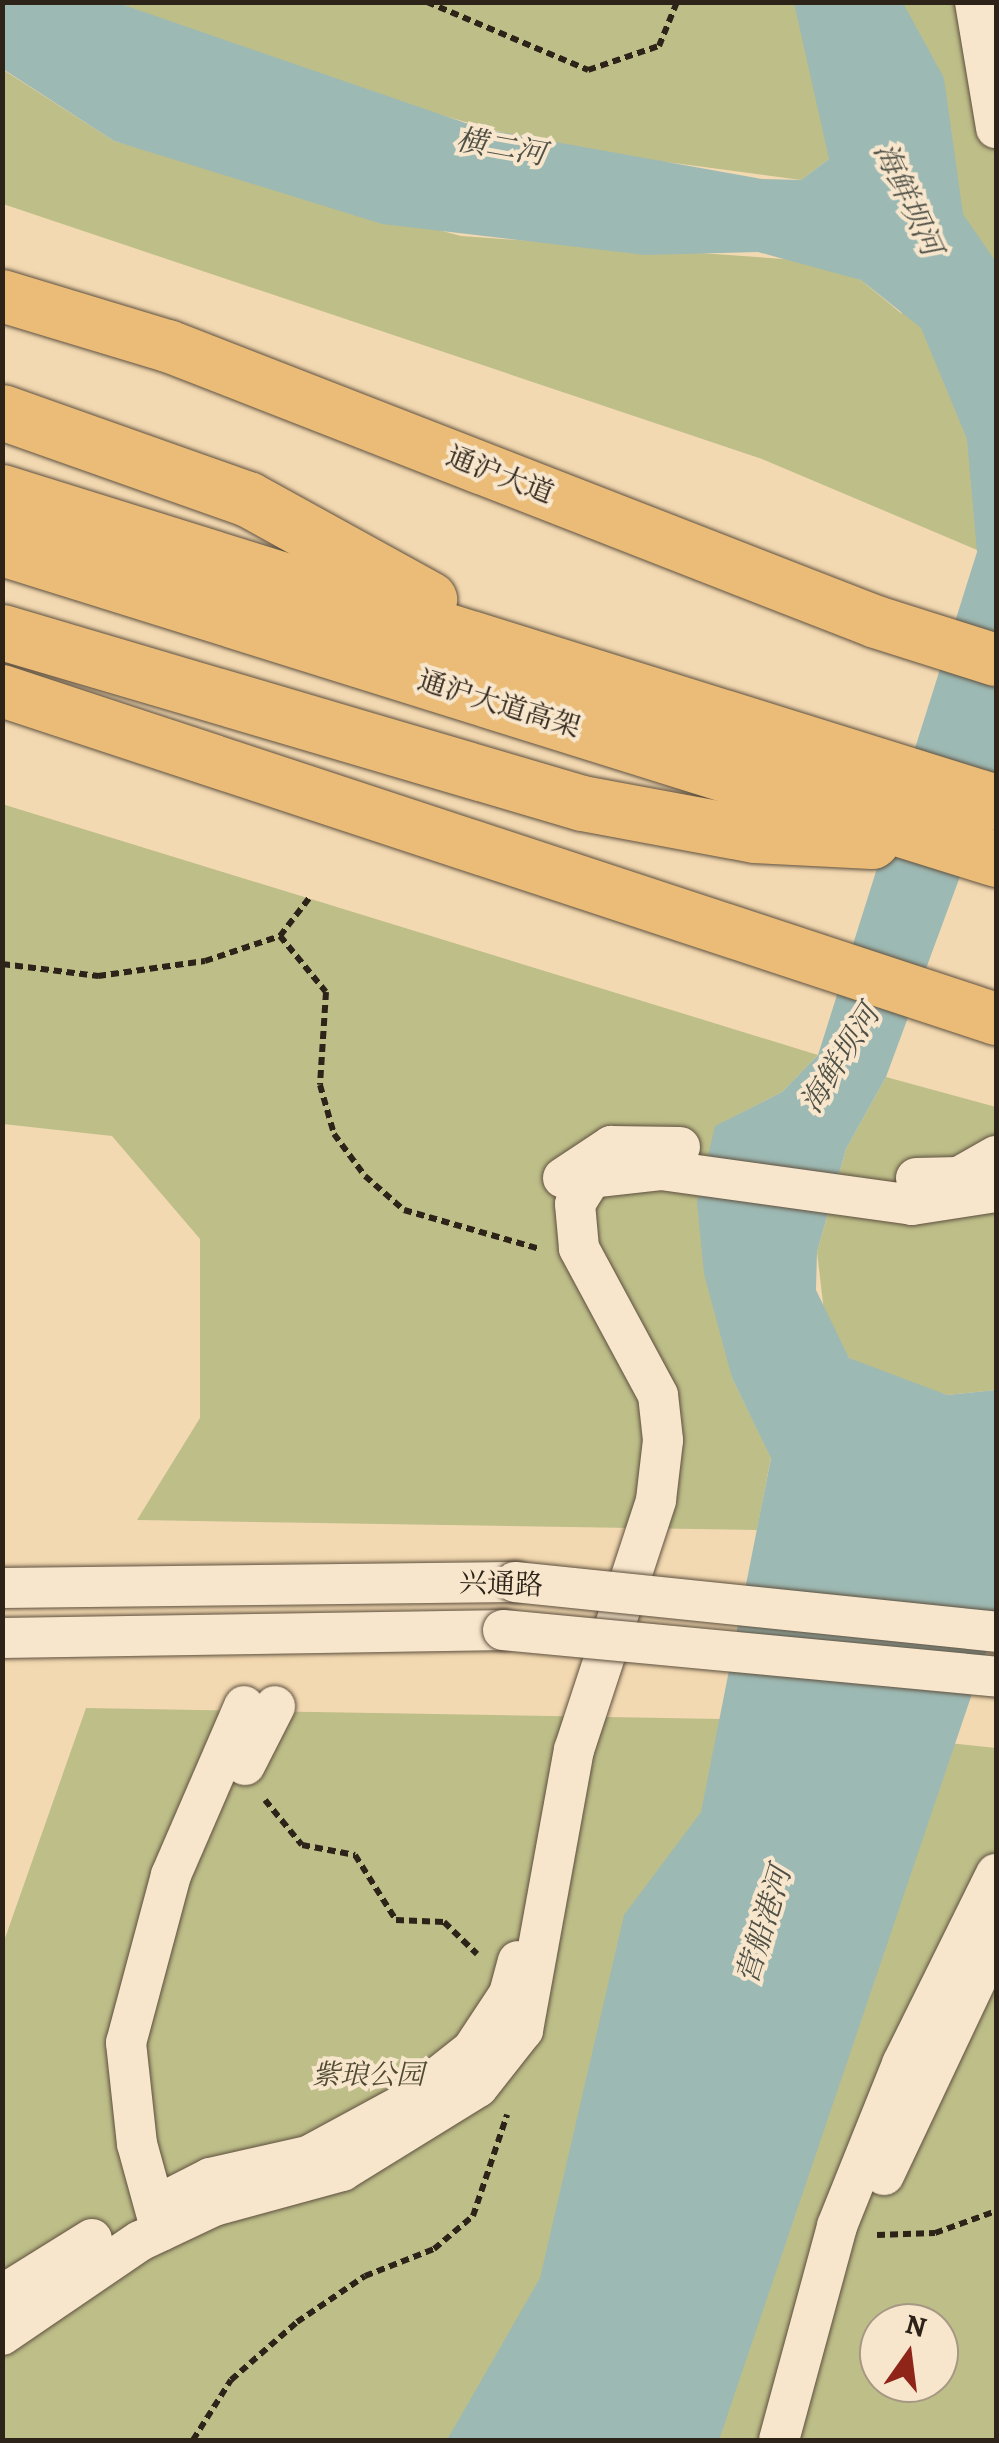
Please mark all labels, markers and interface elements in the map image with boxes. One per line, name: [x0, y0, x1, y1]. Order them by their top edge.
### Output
water label: 横二河: [454, 121, 548, 173]
water label: 海鲜坝河: [866, 137, 950, 261]
street label: 通沪大道: [442, 439, 558, 511]
street label: 通沪大道高架: [414, 663, 584, 745]
water label: 海鲜坝河: [793, 999, 887, 1119]
street label: 兴通路: [458, 1566, 544, 1602]
water label: 营船港河: [729, 1862, 799, 1988]
park label: 紫琅公园: [312, 2058, 424, 2092]
north arrow: [859, 2303, 959, 2403]
text: N: [901, 2305, 930, 2347]

